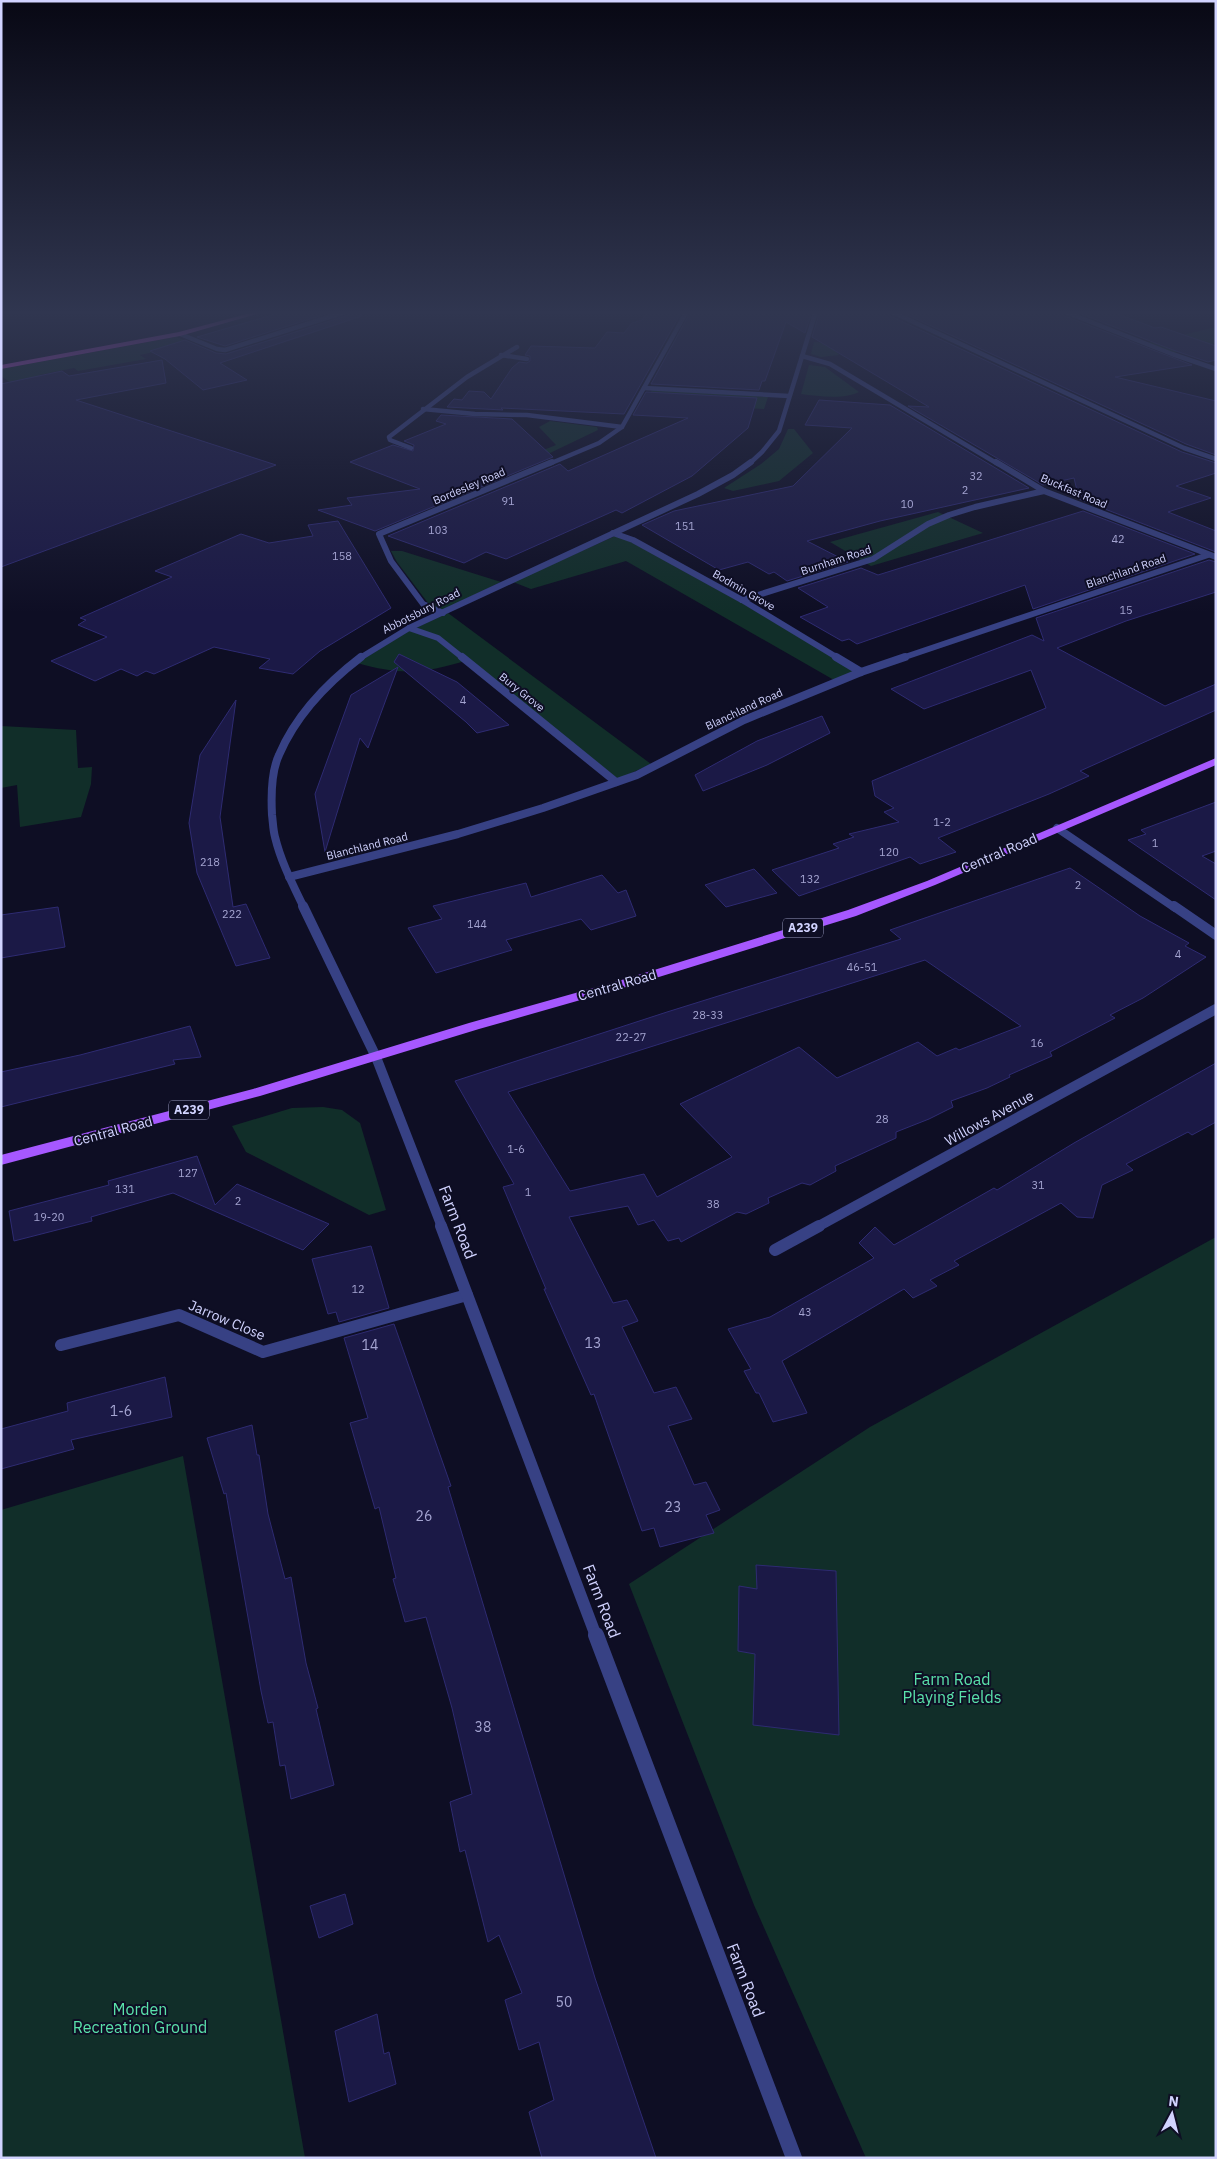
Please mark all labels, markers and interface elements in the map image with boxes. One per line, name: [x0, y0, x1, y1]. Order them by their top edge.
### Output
street label: Bordesley Road: [431, 464, 507, 508]
house number: 32: [969, 469, 983, 483]
street label: Buckfast Road: [1038, 471, 1110, 511]
house number: 2: [962, 483, 968, 497]
house number: 91: [501, 494, 515, 508]
house number: 10: [900, 497, 914, 511]
house number: 151: [675, 519, 695, 533]
house number: 103: [428, 523, 448, 537]
house number: 42: [1111, 532, 1125, 546]
street label: Burnham Road: [799, 542, 873, 578]
house number: 158: [332, 549, 352, 563]
street label: Blanchland Road: [1084, 551, 1168, 591]
street label: Bodmin Grove: [710, 566, 778, 614]
street label: Abbotsbury Road: [380, 585, 462, 637]
house number: 15: [1119, 603, 1133, 617]
street label: Bury Grove: [496, 669, 548, 715]
street label: Blanchland Road: [703, 685, 785, 733]
house number: 4: [460, 693, 467, 707]
house number: 1-2: [933, 815, 951, 829]
street label: Blanchland Road: [325, 829, 409, 863]
street label: Central Road: [958, 829, 1040, 877]
house number: 1: [1152, 836, 1159, 850]
house number: 120: [879, 845, 899, 859]
house number: 218: [200, 855, 220, 869]
house number: 132: [800, 872, 820, 886]
house number: 2: [1075, 878, 1081, 892]
house number: 222: [222, 907, 242, 921]
house number: 144: [467, 917, 487, 931]
road number: A239: [783, 918, 823, 938]
house number: 4: [1175, 947, 1182, 961]
house number: 46-51: [847, 960, 878, 974]
street label: Central Road: [576, 965, 658, 1005]
house number: 28-33: [693, 1008, 723, 1022]
house number: 22-27: [616, 1030, 646, 1044]
house number: 16: [1030, 1036, 1044, 1050]
street label: Willows Avenue: [941, 1086, 1037, 1150]
road number: A239: [169, 1100, 209, 1120]
street label: Central Road: [71, 1112, 155, 1150]
house number: 28: [875, 1112, 889, 1126]
house number: 1-6: [507, 1142, 525, 1156]
house number: 127: [178, 1166, 198, 1180]
house number: 31: [1031, 1178, 1045, 1192]
house number: 131: [115, 1182, 135, 1196]
street label: Farm Road: [435, 1182, 481, 1262]
house number: 1: [525, 1185, 532, 1199]
house number: 2: [235, 1194, 241, 1208]
house number: 38: [706, 1197, 720, 1211]
house number: 19-20: [34, 1210, 64, 1224]
house number: 12: [351, 1282, 365, 1296]
street label: Jarrow Close: [186, 1296, 268, 1344]
house number: 43: [798, 1305, 812, 1319]
house number: 13: [585, 1334, 601, 1352]
house number: 14: [362, 1336, 378, 1354]
house number: 1-6: [110, 1402, 132, 1420]
house number: 23: [665, 1498, 681, 1516]
house number: 26: [416, 1507, 432, 1525]
street label: Farm Road: [579, 1561, 625, 1641]
park label: Farm Road Playing Fields: [903, 1669, 1001, 1707]
house number: 38: [475, 1718, 491, 1736]
street label: Farm Road: [723, 1940, 769, 2020]
house number: 50: [556, 1993, 572, 2011]
park label: Morden Recreation Ground: [73, 1999, 207, 2037]
north arrow: [1147, 2089, 1197, 2139]
text: N: [1167, 2092, 1180, 2111]

